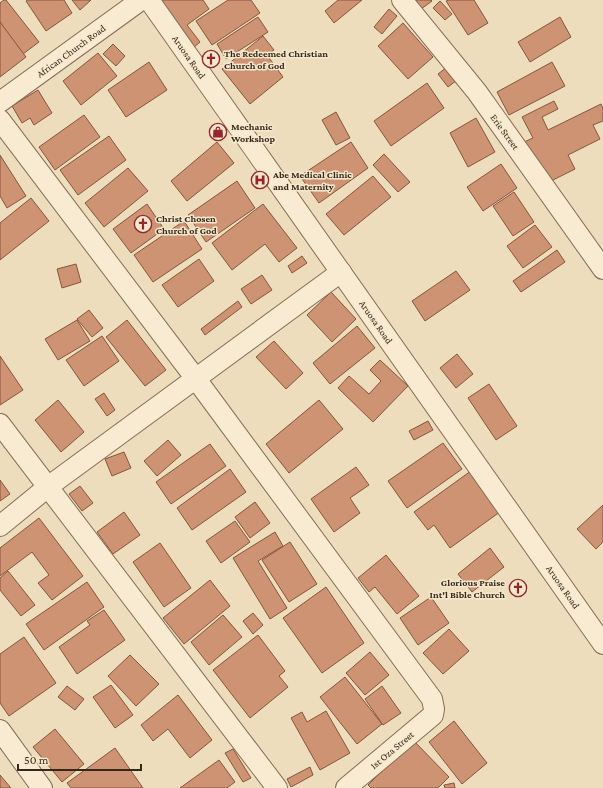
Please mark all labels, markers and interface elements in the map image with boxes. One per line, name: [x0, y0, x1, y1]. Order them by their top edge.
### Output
street label: African Church Road: [34, 22, 108, 80]
street label: Aruosa Road: [170, 33, 208, 81]
place label: The Redeemed Christian Church of God: [224, 48, 328, 71]
church icon: The Redeemed Christian Church of God: [201, 49, 221, 69]
street label: Erie Street: [488, 112, 522, 152]
place label: Mechanic Workshop: [230, 121, 276, 144]
shop icon: Mechanic Workshop: [208, 122, 228, 142]
place label: Abe Medical Clinic and Maternity: [272, 169, 352, 192]
hospital icon: Abe Medical Clinic and Maternity: [250, 170, 270, 190]
place label: Christ Chosen Church of God: [156, 213, 217, 236]
church icon: Christ Chosen Church of God: [133, 214, 153, 234]
street label: Aruosa Road: [357, 298, 395, 346]
street label: Aruosa Road: [544, 563, 582, 611]
place label: Glorious Praise Int'l Bible Church: [430, 577, 505, 600]
church icon: Glorious Praise Int'l Bible Church: [508, 578, 528, 598]
street label: 1st Oza Street: [368, 728, 416, 771]
scale bar: [18, 746, 141, 772]
text: 50 m: [24, 753, 49, 767]

